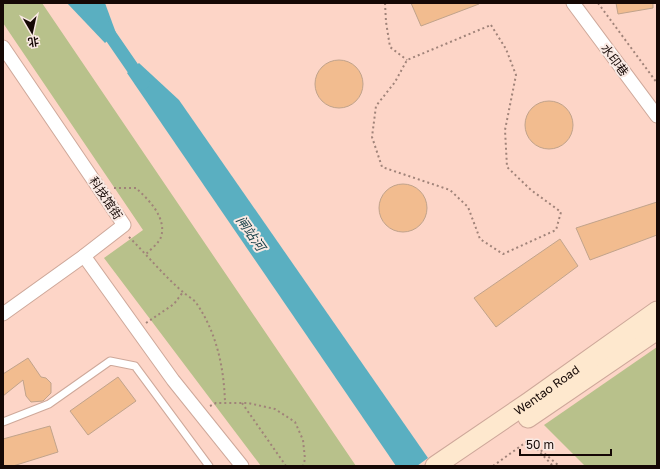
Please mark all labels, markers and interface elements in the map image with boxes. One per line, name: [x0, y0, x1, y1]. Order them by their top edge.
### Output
north arrow: [12, 12, 52, 52]
text: 北: [27, 35, 40, 50]
street label: 水印巷: [598, 41, 632, 79]
street label: 科技馆街: [86, 174, 126, 222]
water label: 闸站河: [233, 212, 270, 256]
street label: Wentao Road: [511, 361, 582, 418]
scale bar: [520, 431, 611, 457]
text: 50 m: [526, 437, 554, 452]

